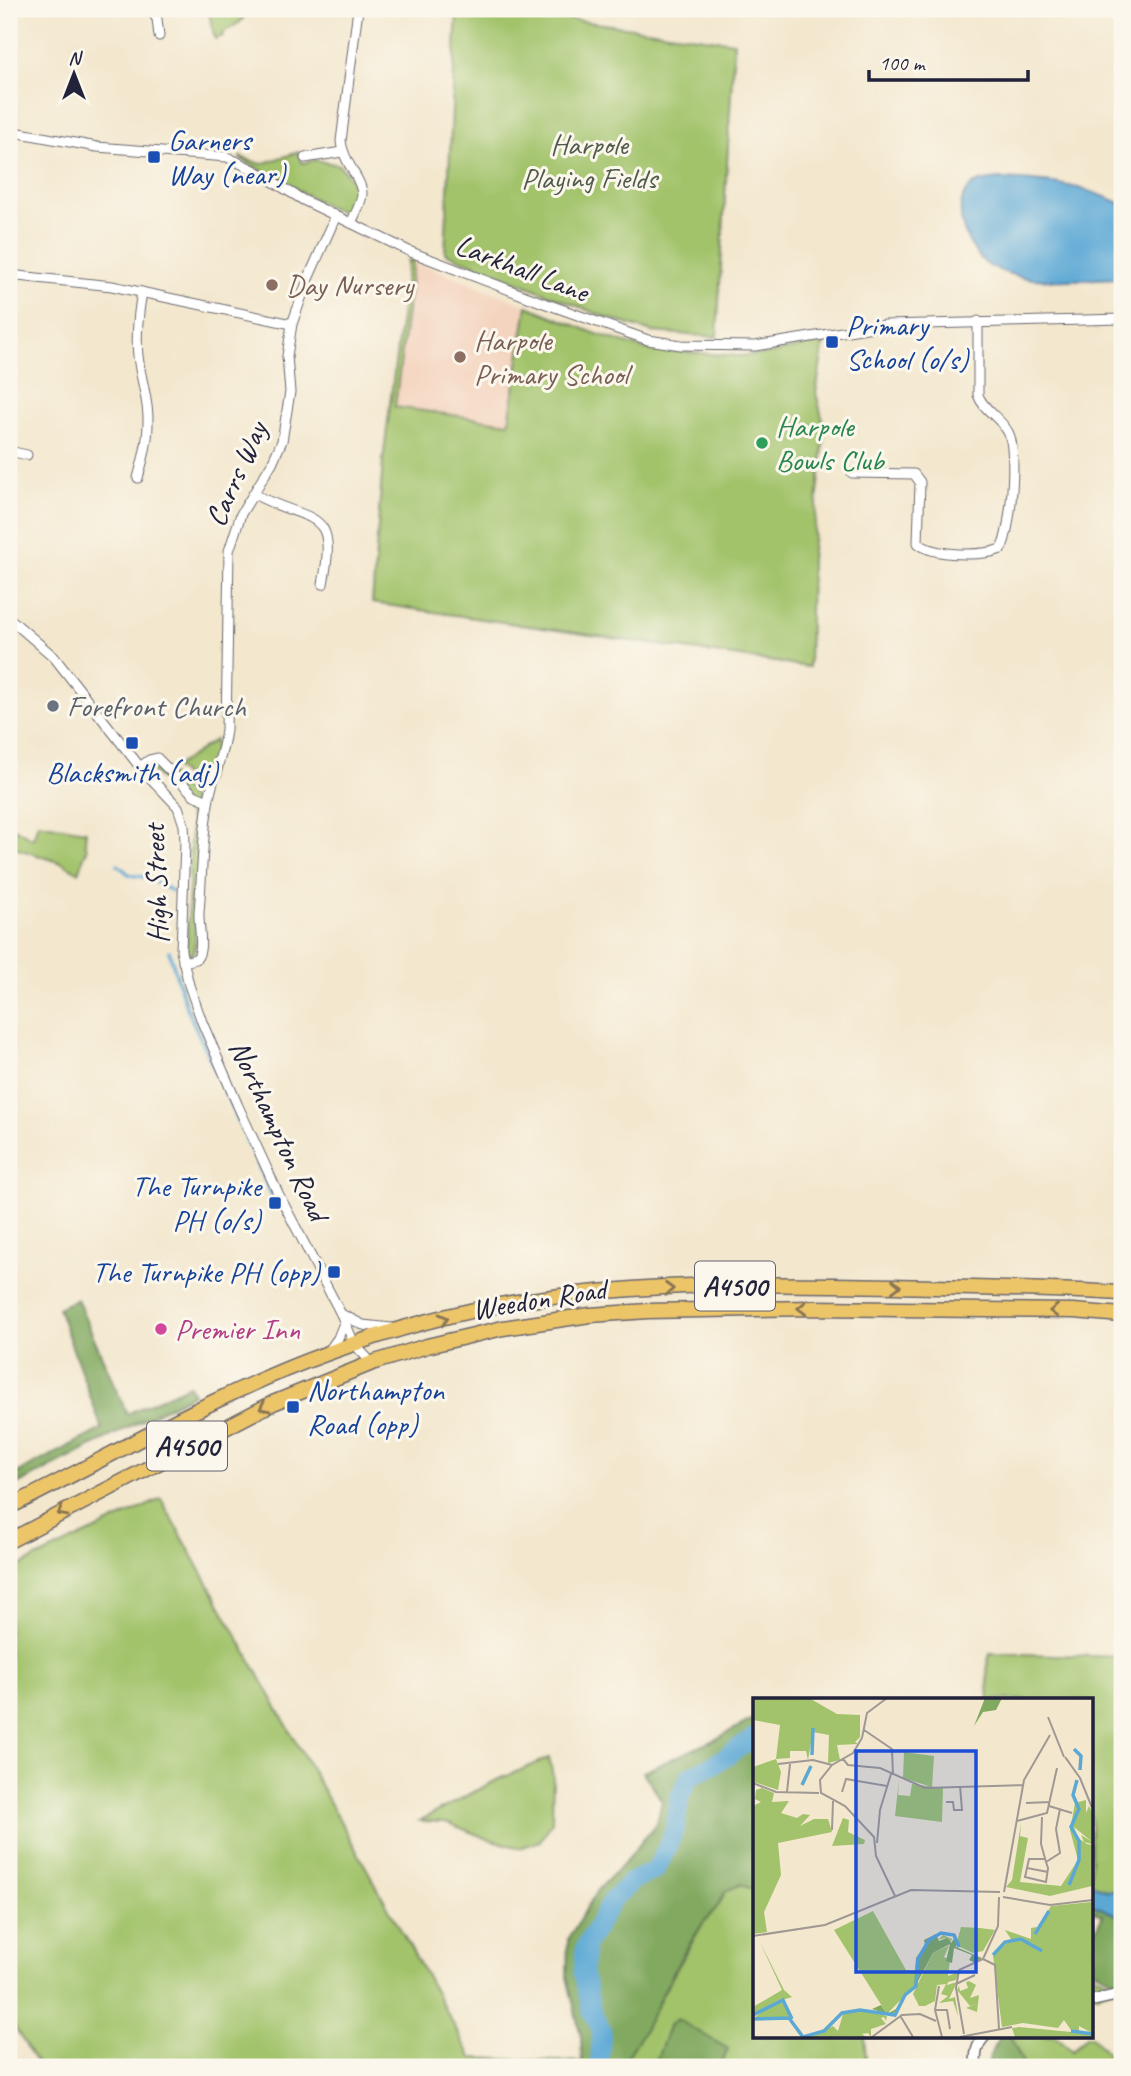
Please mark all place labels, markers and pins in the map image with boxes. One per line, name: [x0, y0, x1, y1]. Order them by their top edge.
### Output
place label: Garners Way (near): [168, 121, 288, 193]
marker: Garners Way (near): [146, 149, 162, 165]
place label: Day Nursery: [286, 266, 415, 304]
marker: Day Nursery: [264, 277, 280, 293]
place label: Primary School (o/s): [846, 306, 970, 378]
place label: Harpole Primary School: [474, 321, 633, 393]
marker: Primary School (o/s): [824, 334, 840, 350]
marker: Harpole Primary School: [452, 349, 468, 365]
place label: Harpole Bowls Club: [776, 407, 886, 479]
marker: Harpole Bowls Club: [754, 435, 770, 451]
place label: Forefront Church: [67, 687, 246, 725]
marker: Forefront Church: [45, 698, 61, 714]
marker: Blacksmith (adj): [124, 735, 140, 751]
place label: Blacksmith (adj): [46, 753, 220, 791]
place label: The Turnpike PH (o/s): [132, 1167, 263, 1239]
marker: The Turnpike PH (o/s): [267, 1195, 283, 1211]
place label: The Turnpike PH (opp): [92, 1253, 322, 1291]
marker: The Turnpike PH (opp): [326, 1264, 342, 1280]
place label: Premier Inn: [175, 1310, 300, 1348]
marker: Premier Inn: [153, 1321, 169, 1337]
place label: Northampton Road (opp): [307, 1371, 446, 1443]
marker: Northampton Road (opp): [285, 1399, 301, 1415]

